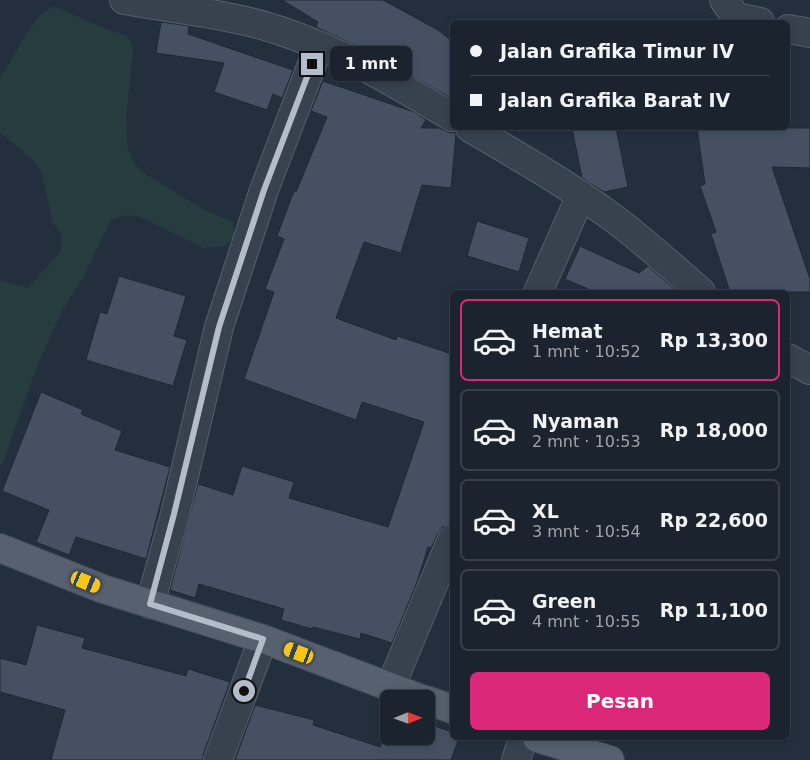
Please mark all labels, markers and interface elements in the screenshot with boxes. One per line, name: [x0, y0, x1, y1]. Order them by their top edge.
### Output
text: Jalan Grafika Timur IV: [500, 40, 734, 62]
callout: 1 mnt: [330, 46, 412, 82]
route end: [301, 53, 323, 75]
text: 1 mnt: [345, 54, 397, 73]
text: Jalan Grafika Barat IV: [500, 89, 730, 111]
icon: car: [472, 318, 517, 363]
text: Hemat: [532, 320, 603, 342]
text: Rp 13,300: [660, 329, 768, 351]
text: 1 mnt · 10:52: [532, 342, 641, 361]
icon: car: [472, 408, 517, 453]
text: Nyaman: [532, 410, 619, 432]
text: Rp 18,000: [660, 419, 768, 441]
text: 2 mnt · 10:53: [532, 432, 641, 451]
icon: car: [472, 498, 517, 543]
text: XL: [532, 500, 559, 522]
text: Rp 22,600: [660, 509, 768, 531]
text: 3 mnt · 10:54: [532, 522, 641, 541]
car: [69, 569, 102, 595]
icon: car: [472, 588, 517, 633]
text: Green: [532, 590, 596, 612]
text: Rp 11,100: [660, 599, 768, 621]
text: 4 mnt · 10:55: [532, 612, 641, 631]
car: [282, 641, 315, 665]
button: Pesan: [470, 672, 770, 730]
route start: [233, 680, 255, 702]
north arrow: [380, 690, 435, 745]
map controls: [380, 690, 435, 745]

